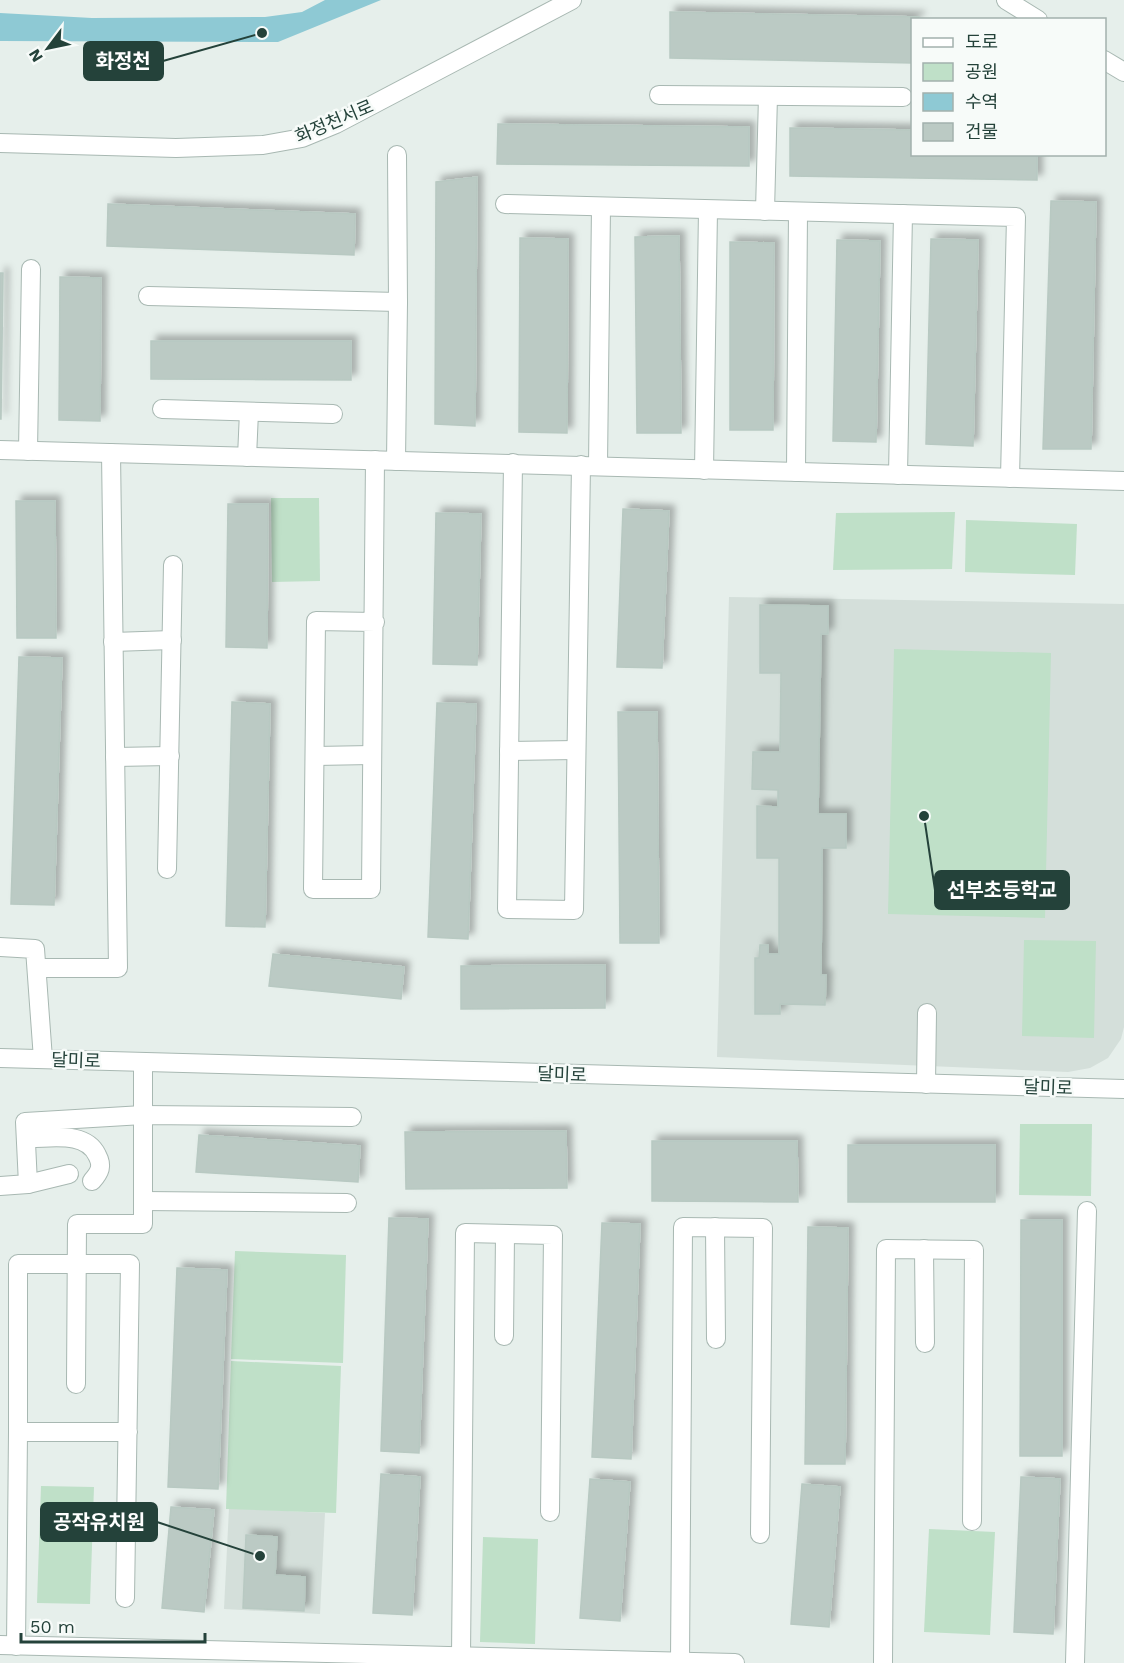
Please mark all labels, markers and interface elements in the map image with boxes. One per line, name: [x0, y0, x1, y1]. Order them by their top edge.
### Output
north arrow: [18, 18, 78, 78]
legend: [911, 18, 1106, 156]
text: 도로: [965, 31, 998, 52]
callout: 화정천: [84, 42, 163, 80]
text: N: [25, 46, 47, 66]
text: 화정천: [95, 49, 151, 73]
text: 공원: [965, 61, 998, 82]
text: 수역: [965, 91, 998, 112]
street label: 화정천서로: [292, 95, 376, 147]
text: 건물: [965, 121, 998, 142]
callout: 선부초등학교: [935, 871, 1069, 909]
text: 선부초등학교: [947, 878, 1057, 902]
street label: 달미로: [51, 1049, 101, 1071]
street label: 달미로: [537, 1063, 587, 1085]
street label: 달미로: [1023, 1076, 1073, 1098]
callout: 공작유치원: [41, 1503, 157, 1541]
text: 공작유치원: [53, 1510, 145, 1534]
scale bar: [21, 1606, 206, 1644]
text: 50 m: [30, 1616, 75, 1637]

